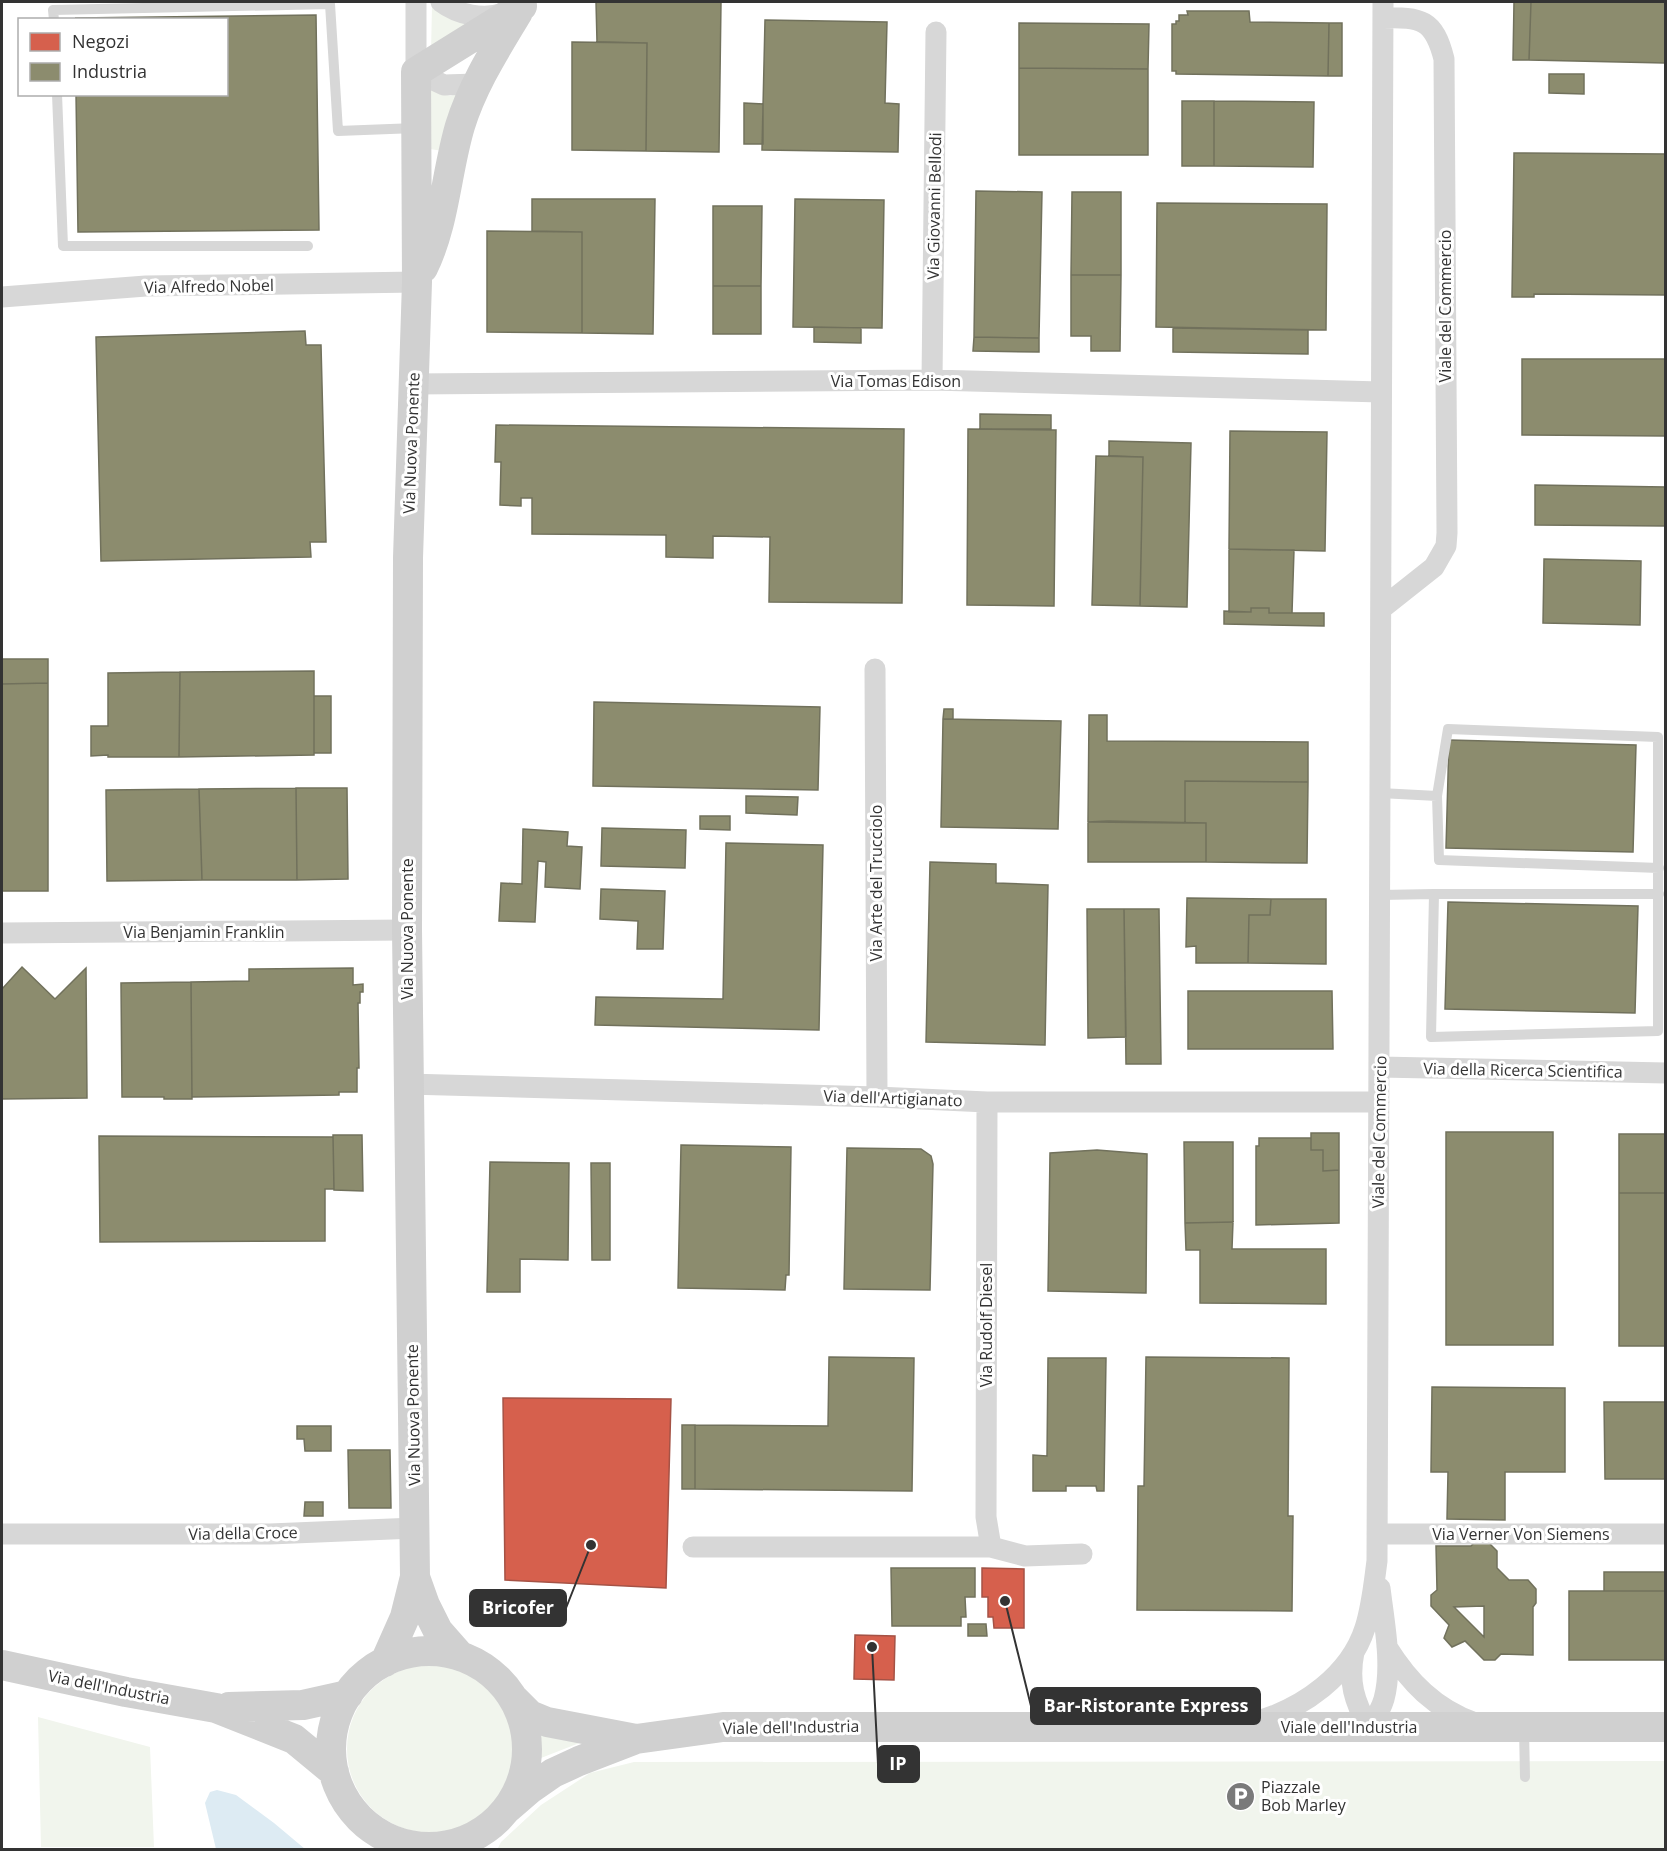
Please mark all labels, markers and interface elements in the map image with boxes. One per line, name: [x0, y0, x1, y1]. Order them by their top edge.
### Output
legend: [18, 18, 228, 96]
text: Negozi: [72, 29, 129, 53]
text: Industria: [72, 59, 147, 83]
street label: Via Giovanni Bellodi: [922, 132, 946, 280]
street label: Viale del Commercio: [1434, 230, 1456, 382]
street label: Via Alfredo Nobel: [144, 274, 274, 298]
street label: Via Tomas Edison: [831, 370, 961, 392]
street label: Via Nuova Ponente: [398, 372, 424, 514]
street label: Via Arte del Trucciolo: [865, 805, 887, 961]
street label: Via Nuova Ponente: [396, 858, 418, 1000]
street label: Via Benjamin Franklin: [123, 921, 285, 943]
street label: Viale del Commercio: [1367, 1055, 1391, 1209]
street label: Via della Ricerca Scientifica: [1423, 1057, 1623, 1083]
street label: Via dell'Artigianato: [823, 1085, 963, 1111]
street label: Via Rudolf Diesel: [975, 1263, 997, 1387]
street label: Via Nuova Ponente: [401, 1344, 425, 1486]
street label: Via della Croce: [188, 1521, 298, 1545]
street label: Via Verner Von Siemens: [1432, 1523, 1610, 1545]
callout: Bricofer: [470, 1590, 566, 1626]
text: Bricofer: [482, 1595, 554, 1619]
street label: Via dell'Industria: [46, 1664, 172, 1710]
callout: Bar-Ristorante Express: [1031, 1688, 1260, 1724]
text: Bar-Ristorante Express: [1044, 1693, 1248, 1717]
street label: Viale dell'Industria: [722, 1715, 860, 1739]
street label: Viale dell'Industria: [1281, 1716, 1417, 1738]
callout: IP: [878, 1746, 919, 1782]
text: IP: [889, 1751, 907, 1775]
place label: Piazzale Bob Marley: [1261, 1776, 1347, 1816]
parking icon: Piazzale Bob Marley: [1224, 1780, 1256, 1812]

